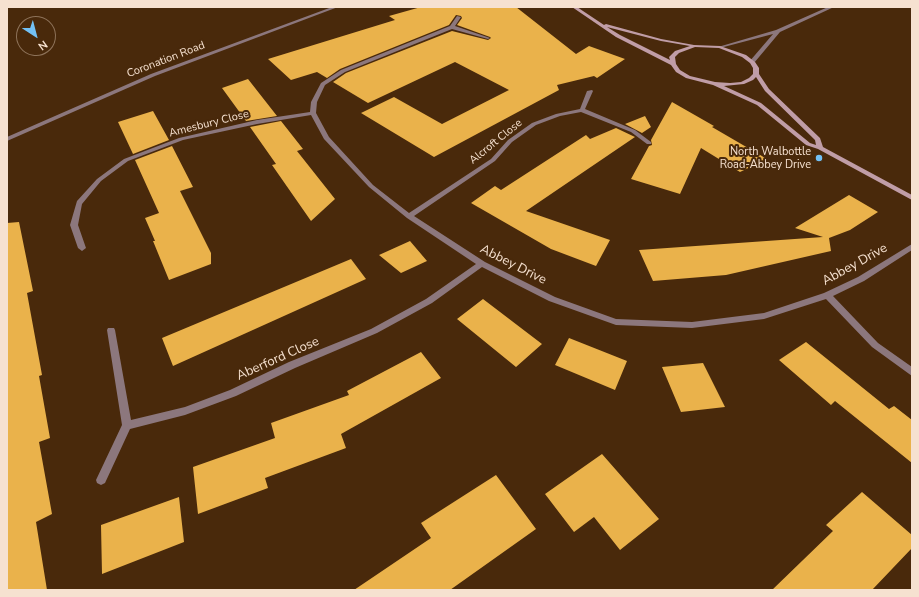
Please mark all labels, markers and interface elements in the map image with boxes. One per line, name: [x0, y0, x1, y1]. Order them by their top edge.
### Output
north arrow: [16, 16, 56, 56]
text: N: [35, 37, 51, 54]
street label: Coronation Road: [125, 39, 207, 81]
street label: Amesbury Close: [168, 108, 250, 140]
street label: Alcroft Close: [467, 117, 525, 167]
place label: North Walbottle Road-Abbey Drive: [720, 145, 811, 171]
marker: North Walbottle Road-Abbey Drive: [814, 153, 824, 163]
street label: Abbey Drive: [820, 241, 890, 289]
street label: Abbey Drive: [477, 242, 549, 288]
street label: Aberford Close: [234, 334, 322, 384]

